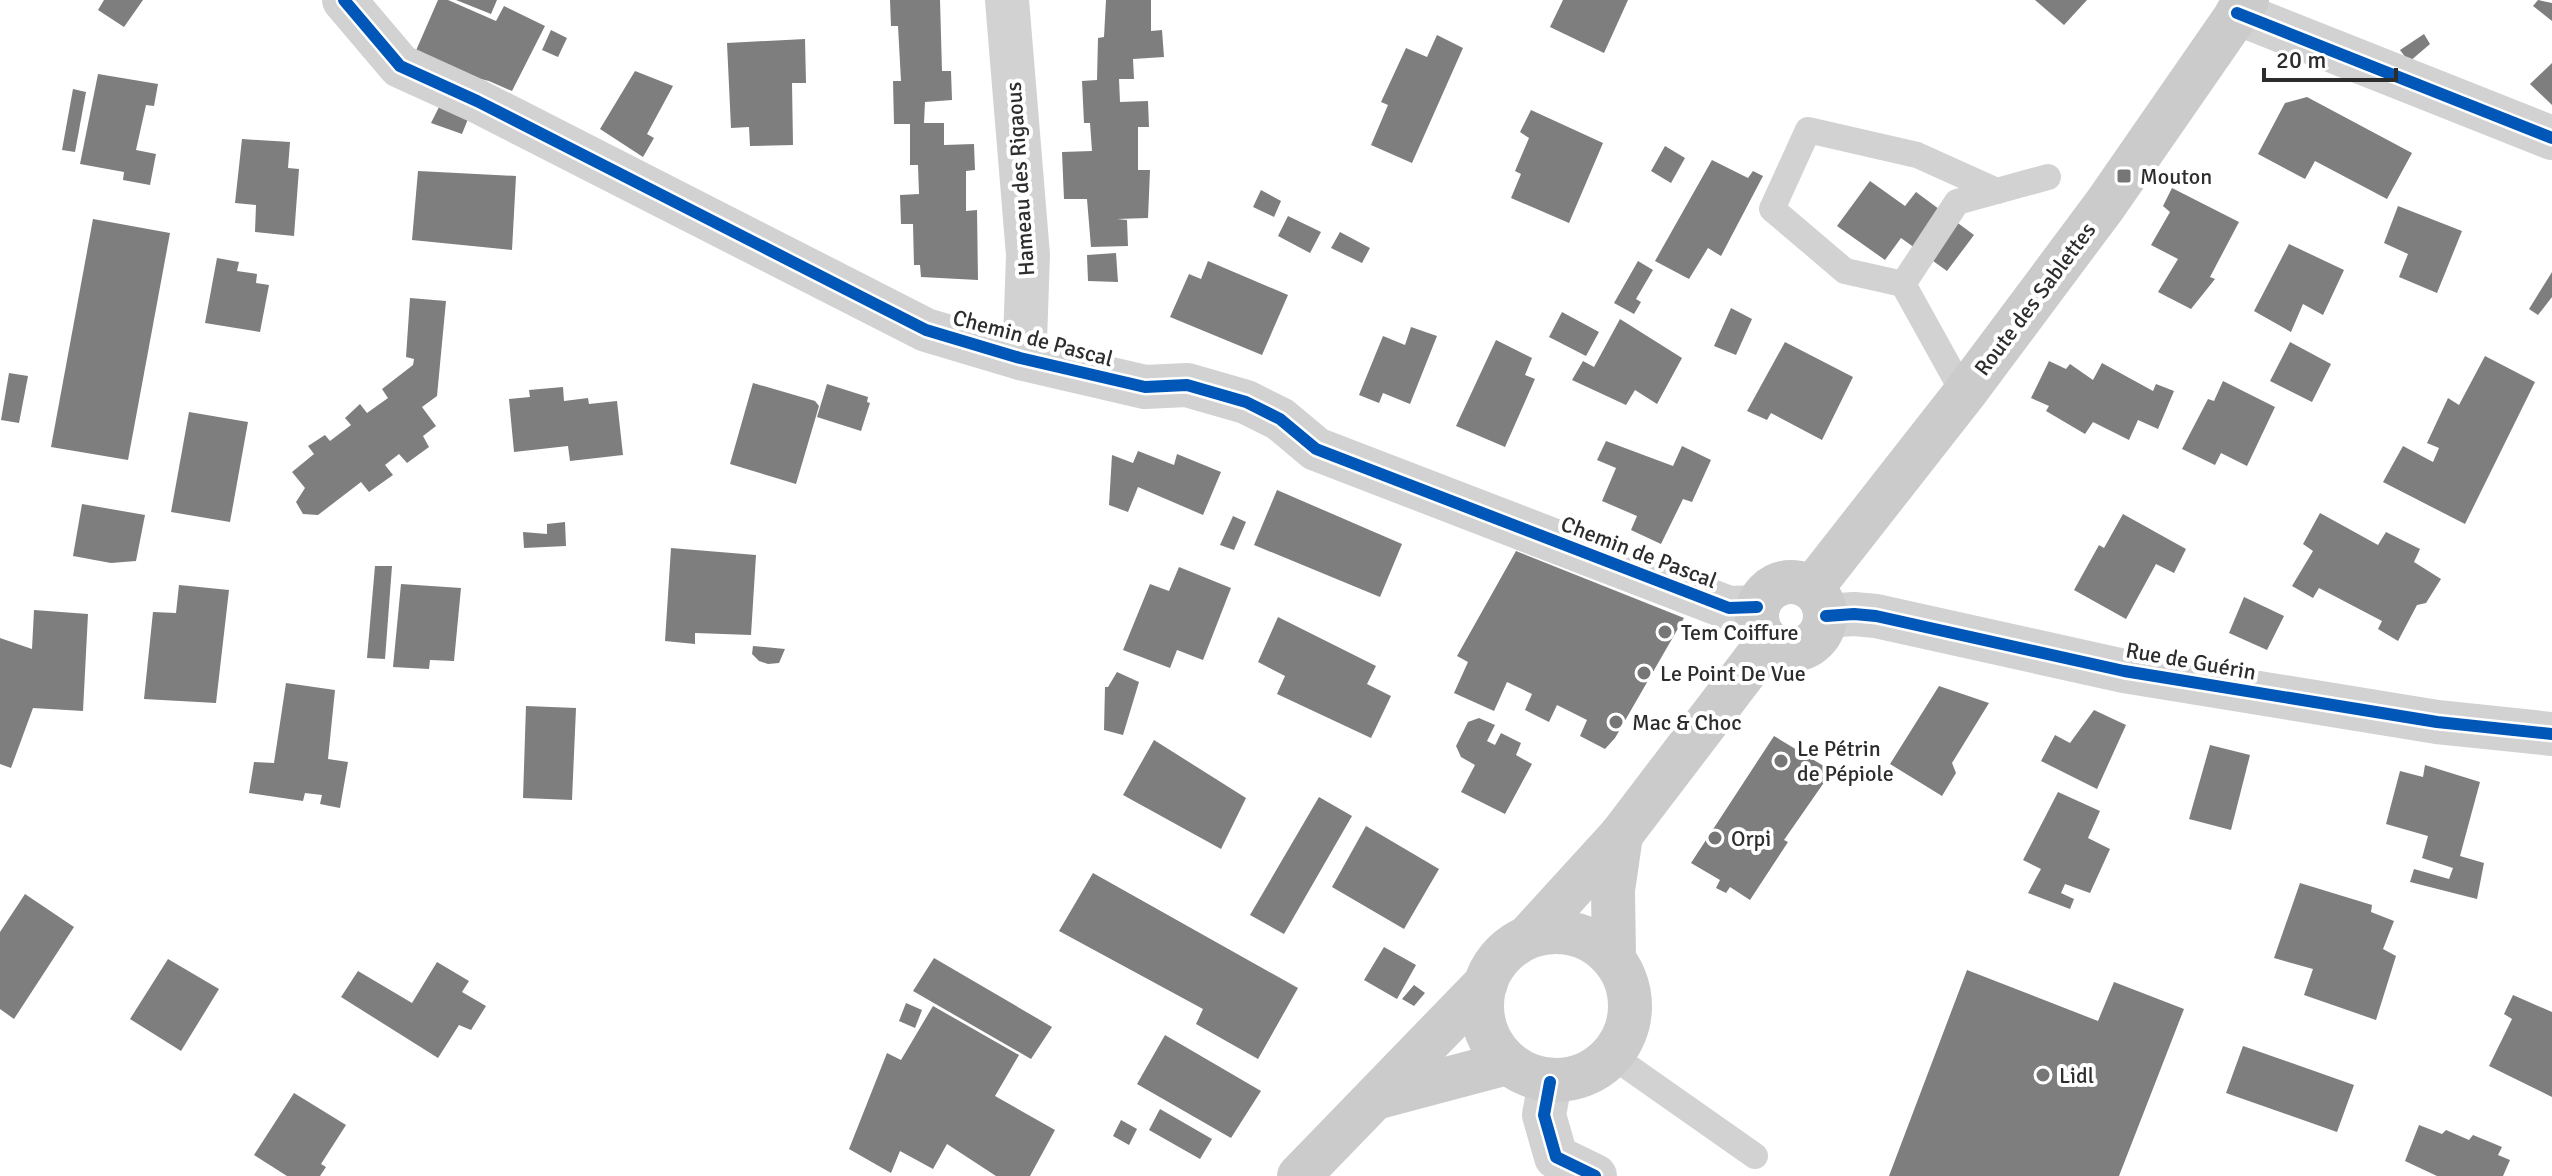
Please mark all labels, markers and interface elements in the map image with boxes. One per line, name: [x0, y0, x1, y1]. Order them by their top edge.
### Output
scale bar: [2264, 32, 2396, 82]
text: 20 m: [2276, 45, 2326, 75]
street label: Hameau des Rigaous: [1000, 81, 1040, 277]
place label: Mouton: [2140, 163, 2212, 190]
marker: Mouton: [2115, 167, 2133, 185]
street label: Route des Sablettes: [1969, 217, 2101, 381]
street label: Chemin de Pascal: [950, 304, 1116, 372]
street label: Chemin de Pascal: [1557, 510, 1721, 594]
place label: Tem Coiffure: [1681, 619, 1799, 646]
marker: Tem Coiffure: [1656, 623, 1674, 641]
street label: Rue de Guérin: [2124, 636, 2258, 686]
place label: Le Point De Vue: [1660, 660, 1806, 687]
marker: Le Point De Vue: [1635, 664, 1653, 682]
place label: Mac & Choc: [1632, 709, 1742, 736]
marker: Mac & Choc: [1607, 713, 1625, 731]
place label: Le Pétrin de Pépiole: [1797, 735, 1894, 787]
marker: Le Pétrin de Pépiole: [1772, 752, 1790, 770]
place label: Orpi: [1731, 825, 1771, 852]
marker: Orpi: [1706, 829, 1724, 847]
place label: Lidl: [2059, 1062, 2094, 1089]
marker: Lidl: [2034, 1066, 2052, 1084]

